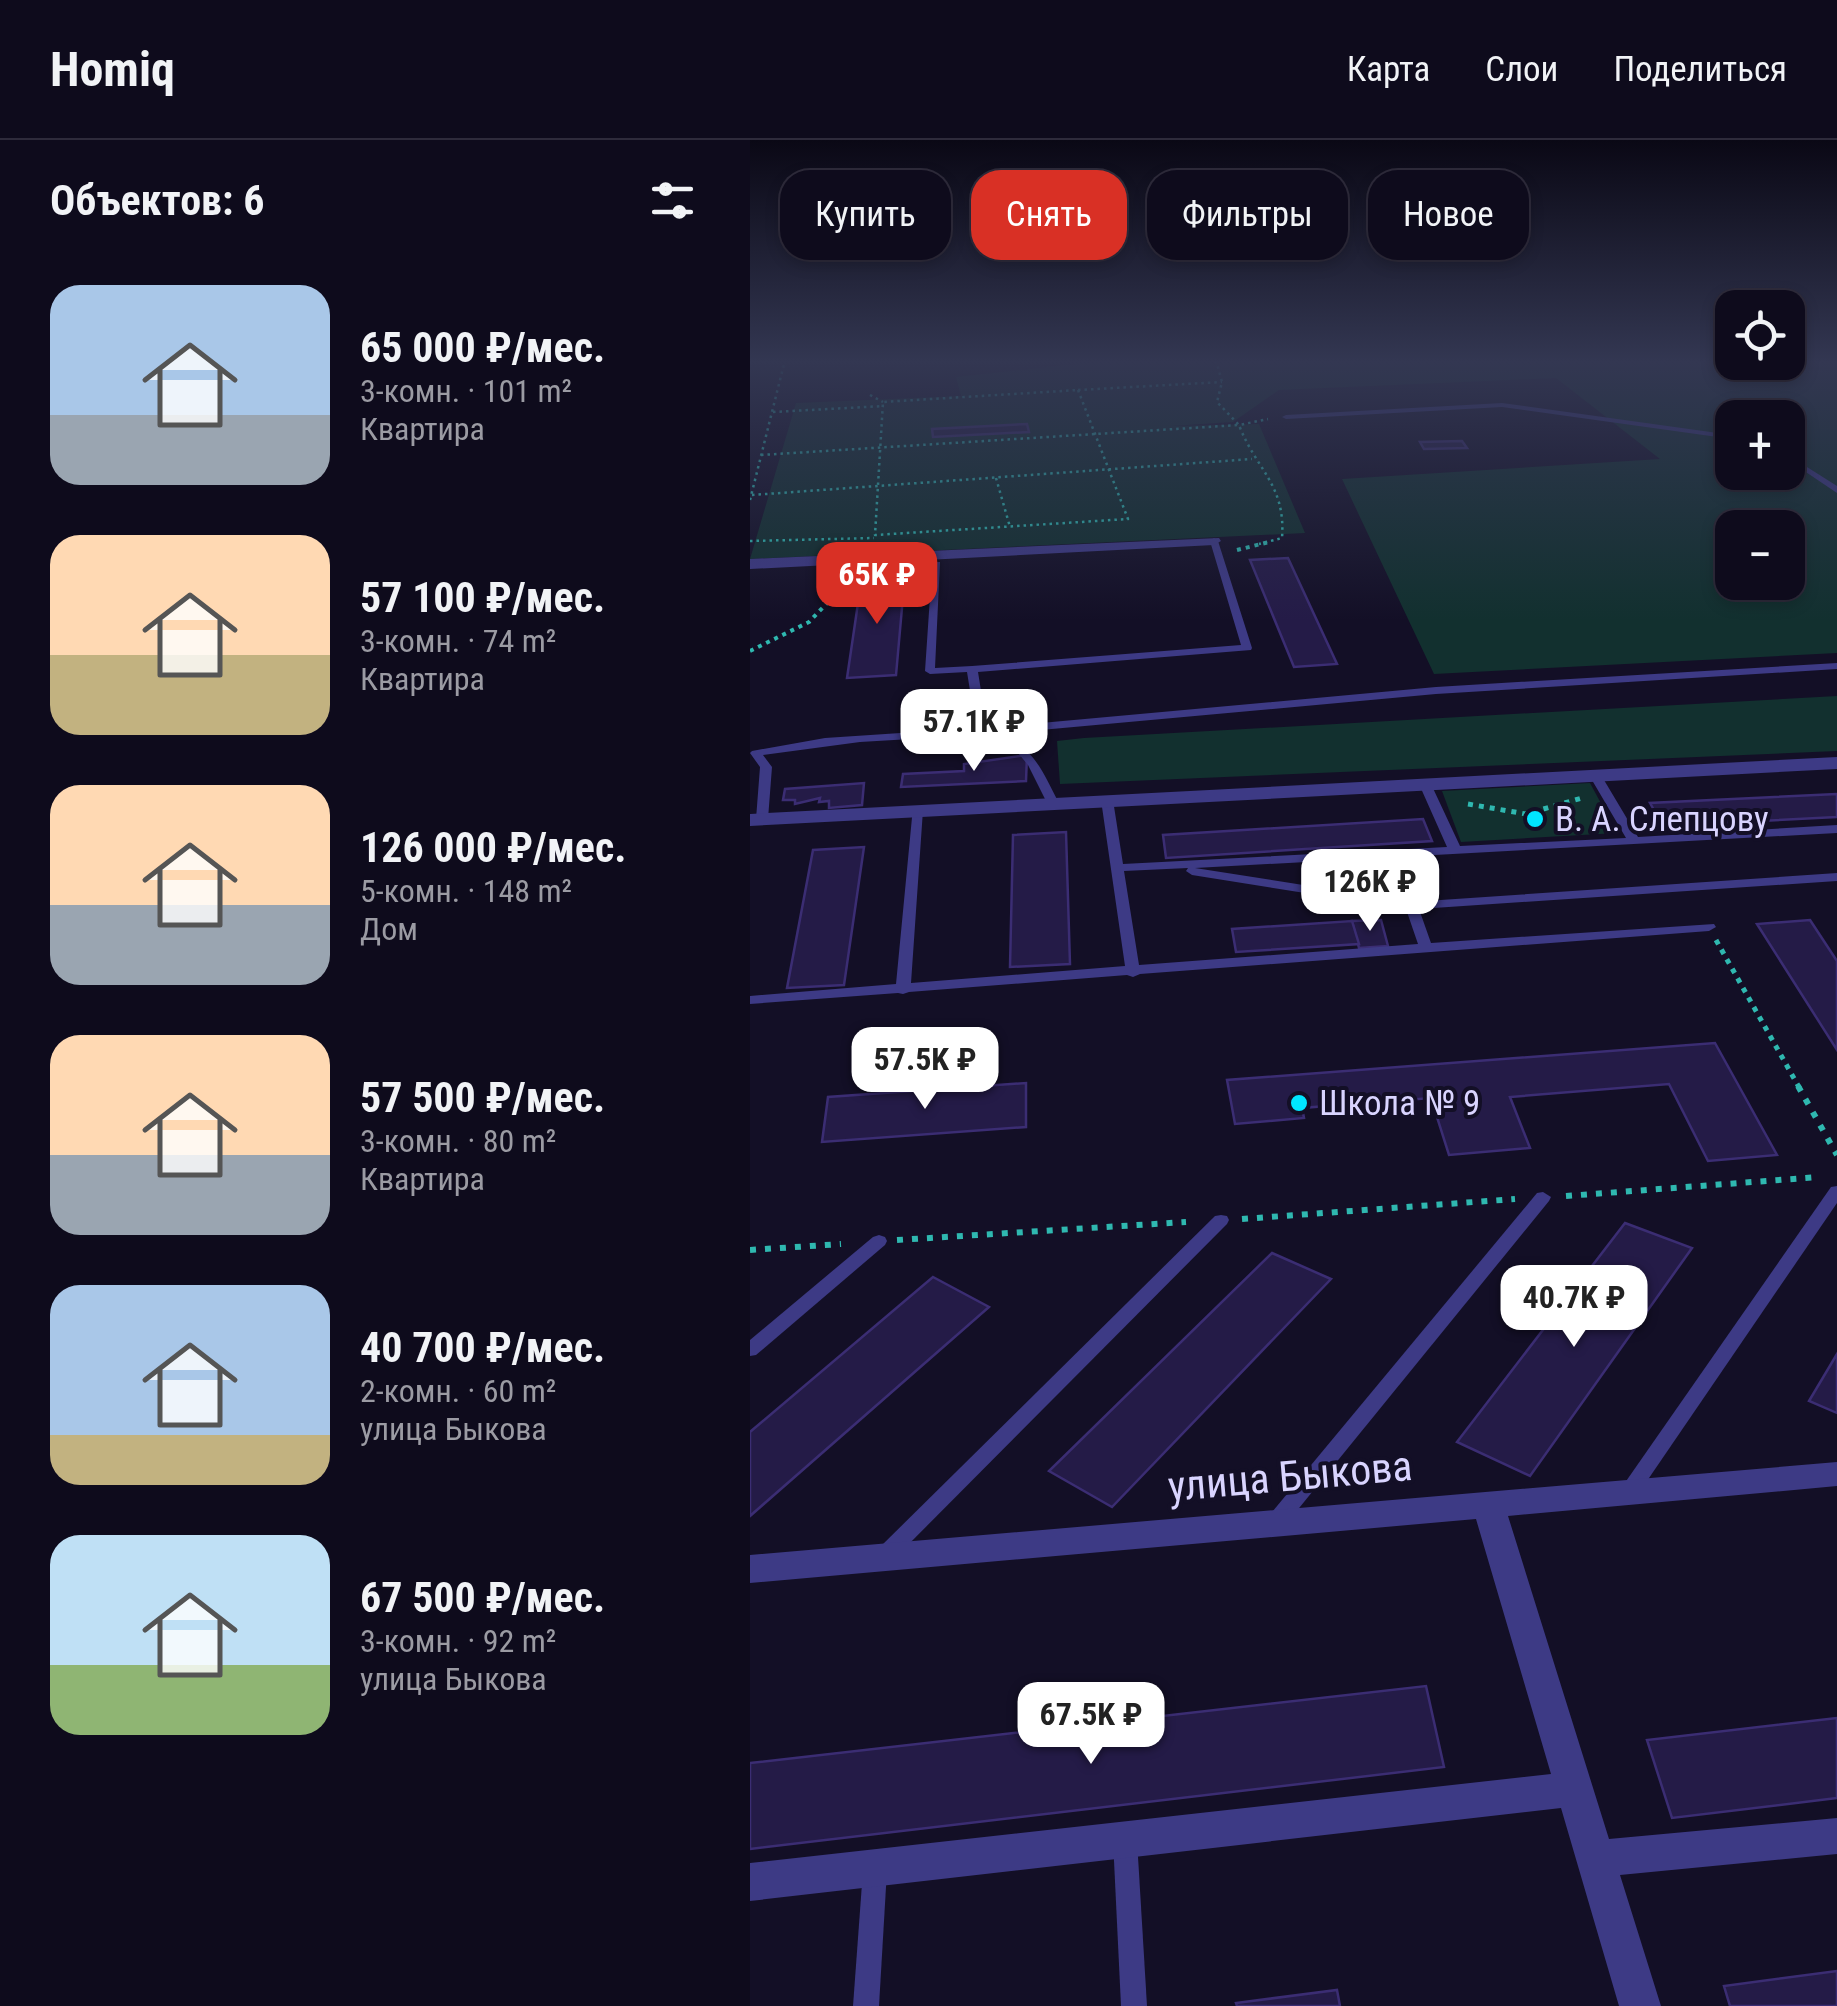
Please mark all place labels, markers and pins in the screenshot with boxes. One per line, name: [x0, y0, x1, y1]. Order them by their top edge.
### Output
pin: 65K ₽: [807, 542, 947, 627]
pin: 57.1K ₽: [882, 689, 1066, 774]
place label: В. А. Слепцову: [1555, 799, 1769, 840]
marker: В. А. Слепцову: [1524, 808, 1546, 830]
pin: 126K ₽: [1289, 849, 1451, 934]
pin: 57.5K ₽: [833, 1027, 1017, 1112]
place label: Школа № 9: [1319, 1083, 1480, 1124]
marker: Школа № 9: [1288, 1092, 1310, 1114]
pin: 40.7K ₽: [1482, 1265, 1666, 1350]
pin: 67.5K ₽: [999, 1682, 1183, 1767]

